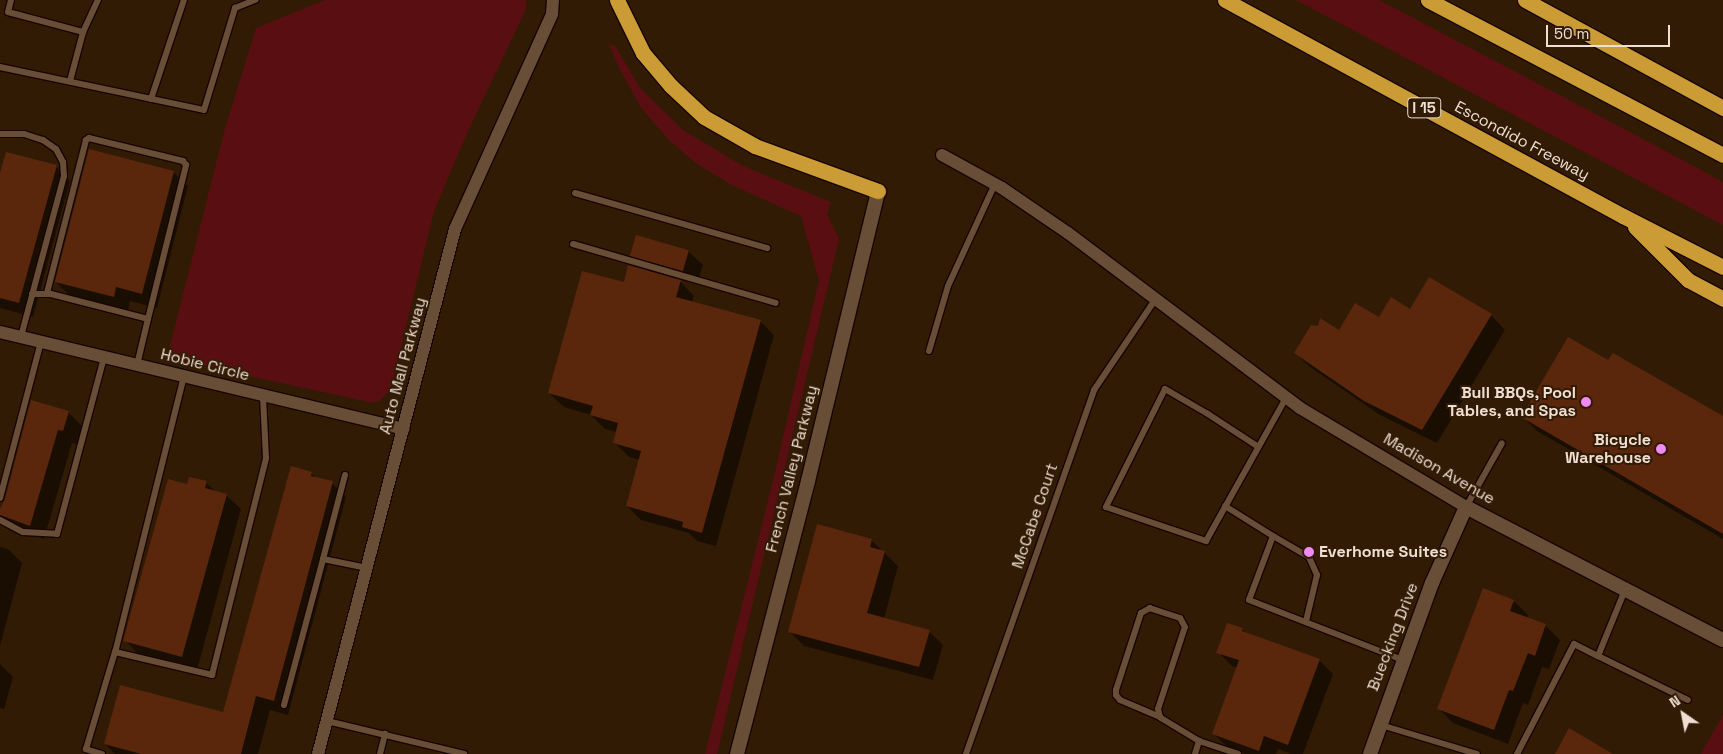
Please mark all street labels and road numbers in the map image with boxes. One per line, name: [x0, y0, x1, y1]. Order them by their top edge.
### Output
road number: I 15: [1406, 96, 1442, 120]
street label: Escondido Freeway: [1451, 97, 1593, 185]
street label: Auto Mall Parkway: [376, 296, 430, 436]
street label: Hobie Circle: [158, 345, 252, 385]
street label: French Valley Parkway: [762, 383, 822, 555]
street label: Madison Avenue: [1380, 429, 1498, 509]
street label: McCabe Court: [1008, 461, 1062, 571]
street label: Buecking Drive: [1364, 580, 1422, 694]

